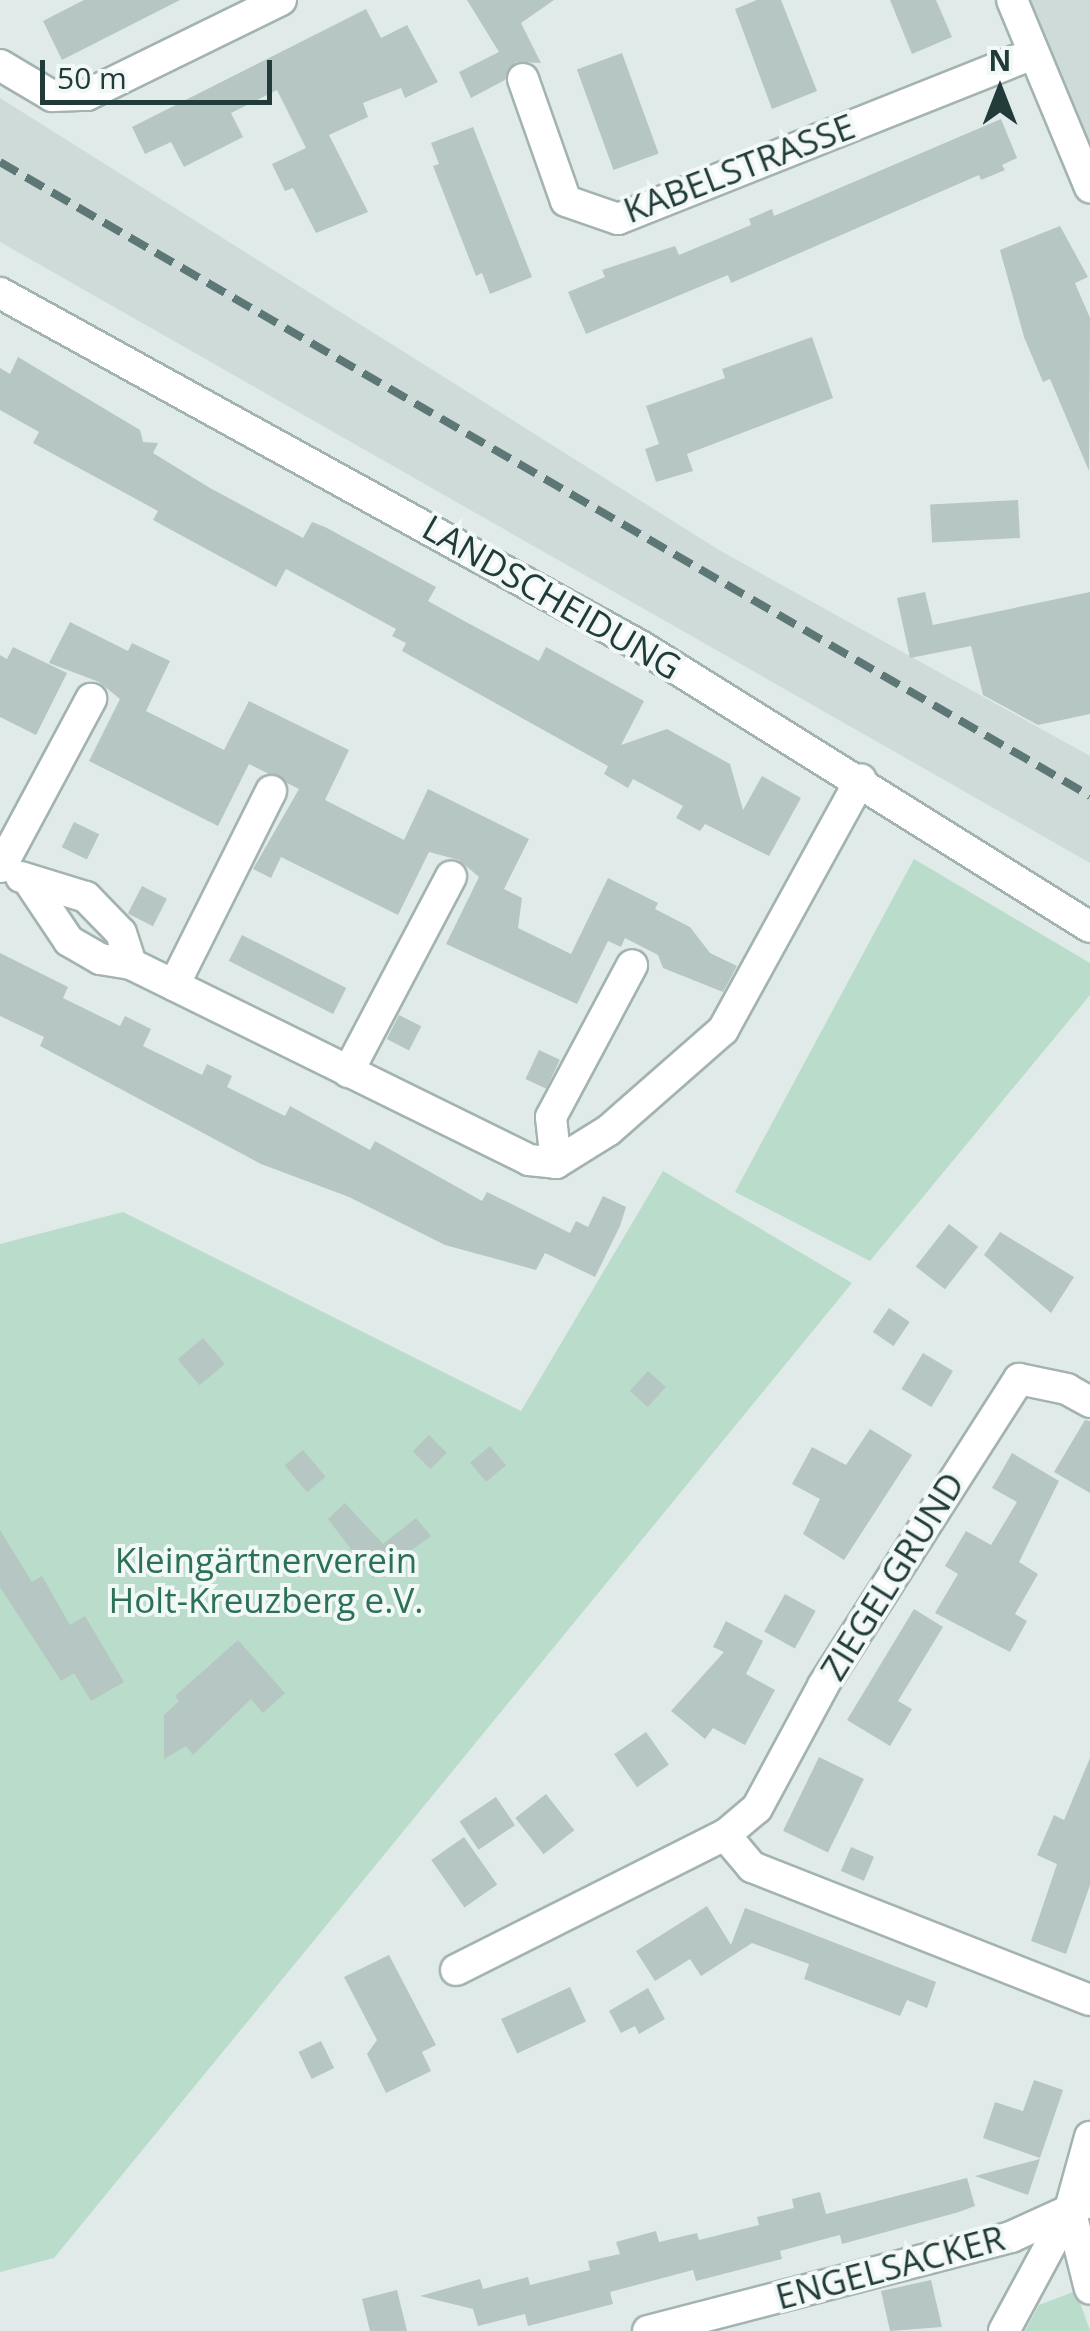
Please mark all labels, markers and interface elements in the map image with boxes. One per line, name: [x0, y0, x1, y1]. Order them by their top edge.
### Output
scale bar: [45, 40, 278, 102]
north arrow: [950, 40, 1050, 140]
text: N: [989, 41, 1011, 79]
text: 50 m: [57, 57, 127, 98]
street label: KABELSTRASSE: [618, 105, 860, 231]
street label: LANDSCHEIDUNG: [415, 506, 689, 688]
street label: ZIEGELGRUND: [811, 1464, 973, 1688]
park label: Kleingärtnerverein Holt-Kreuzberg e.V.: [108, 1539, 424, 1621]
street label: ENGELSACKER: [771, 2216, 1009, 2318]

